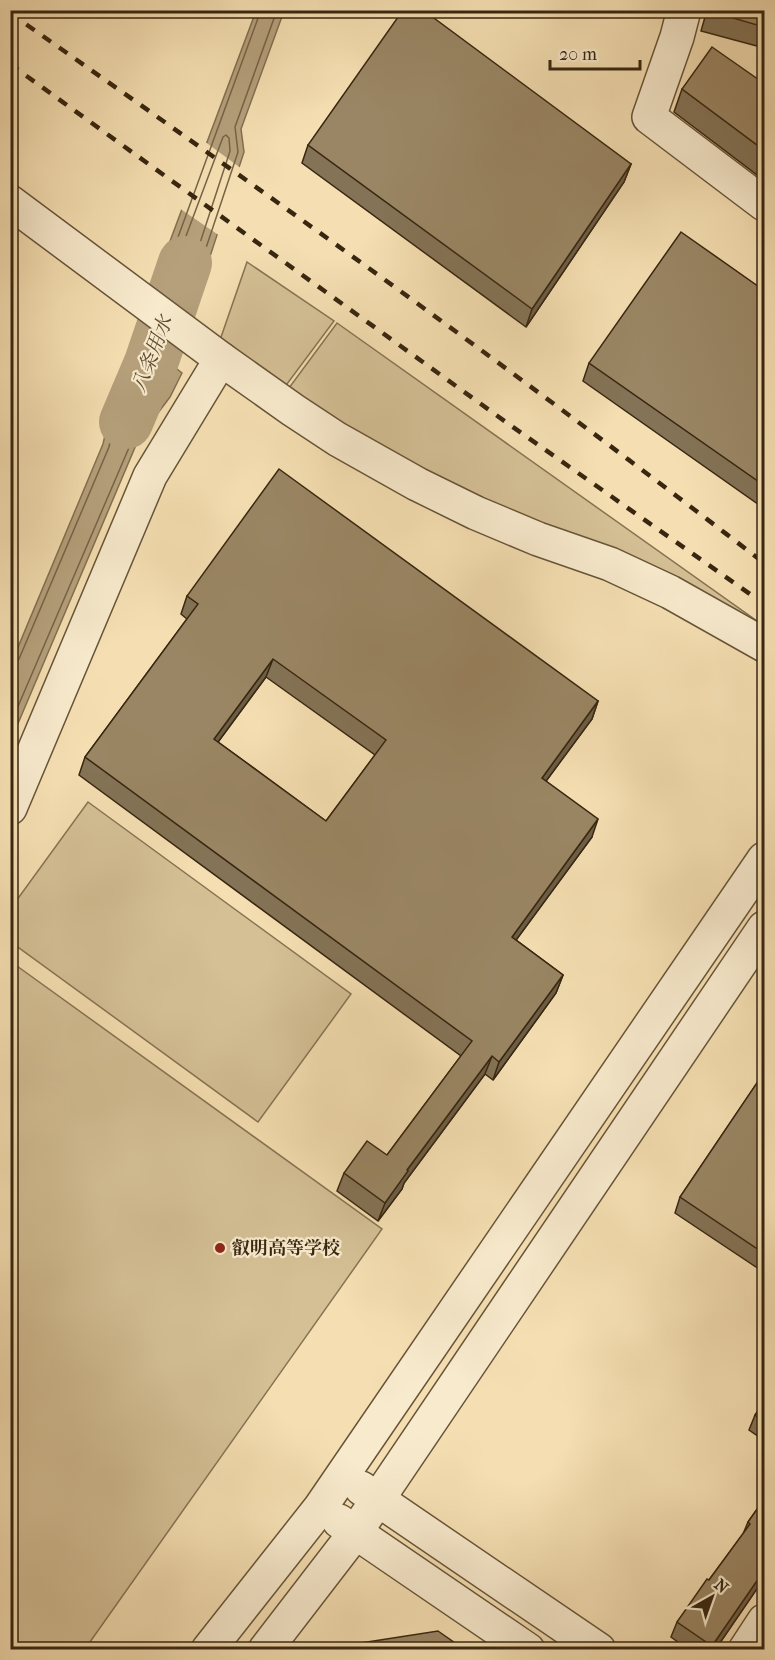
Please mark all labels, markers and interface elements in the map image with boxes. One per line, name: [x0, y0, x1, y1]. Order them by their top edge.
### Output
scale bar: [550, 33, 640, 71]
text: 20 m: [559, 44, 597, 65]
water label: 八条用水: [127, 311, 178, 395]
place label: 叡明高等学校: [232, 1238, 340, 1259]
marker: 叡明高等学校: [213, 1241, 227, 1255]
north arrow: [682, 1567, 742, 1627]
text: N: [711, 1575, 733, 1598]

